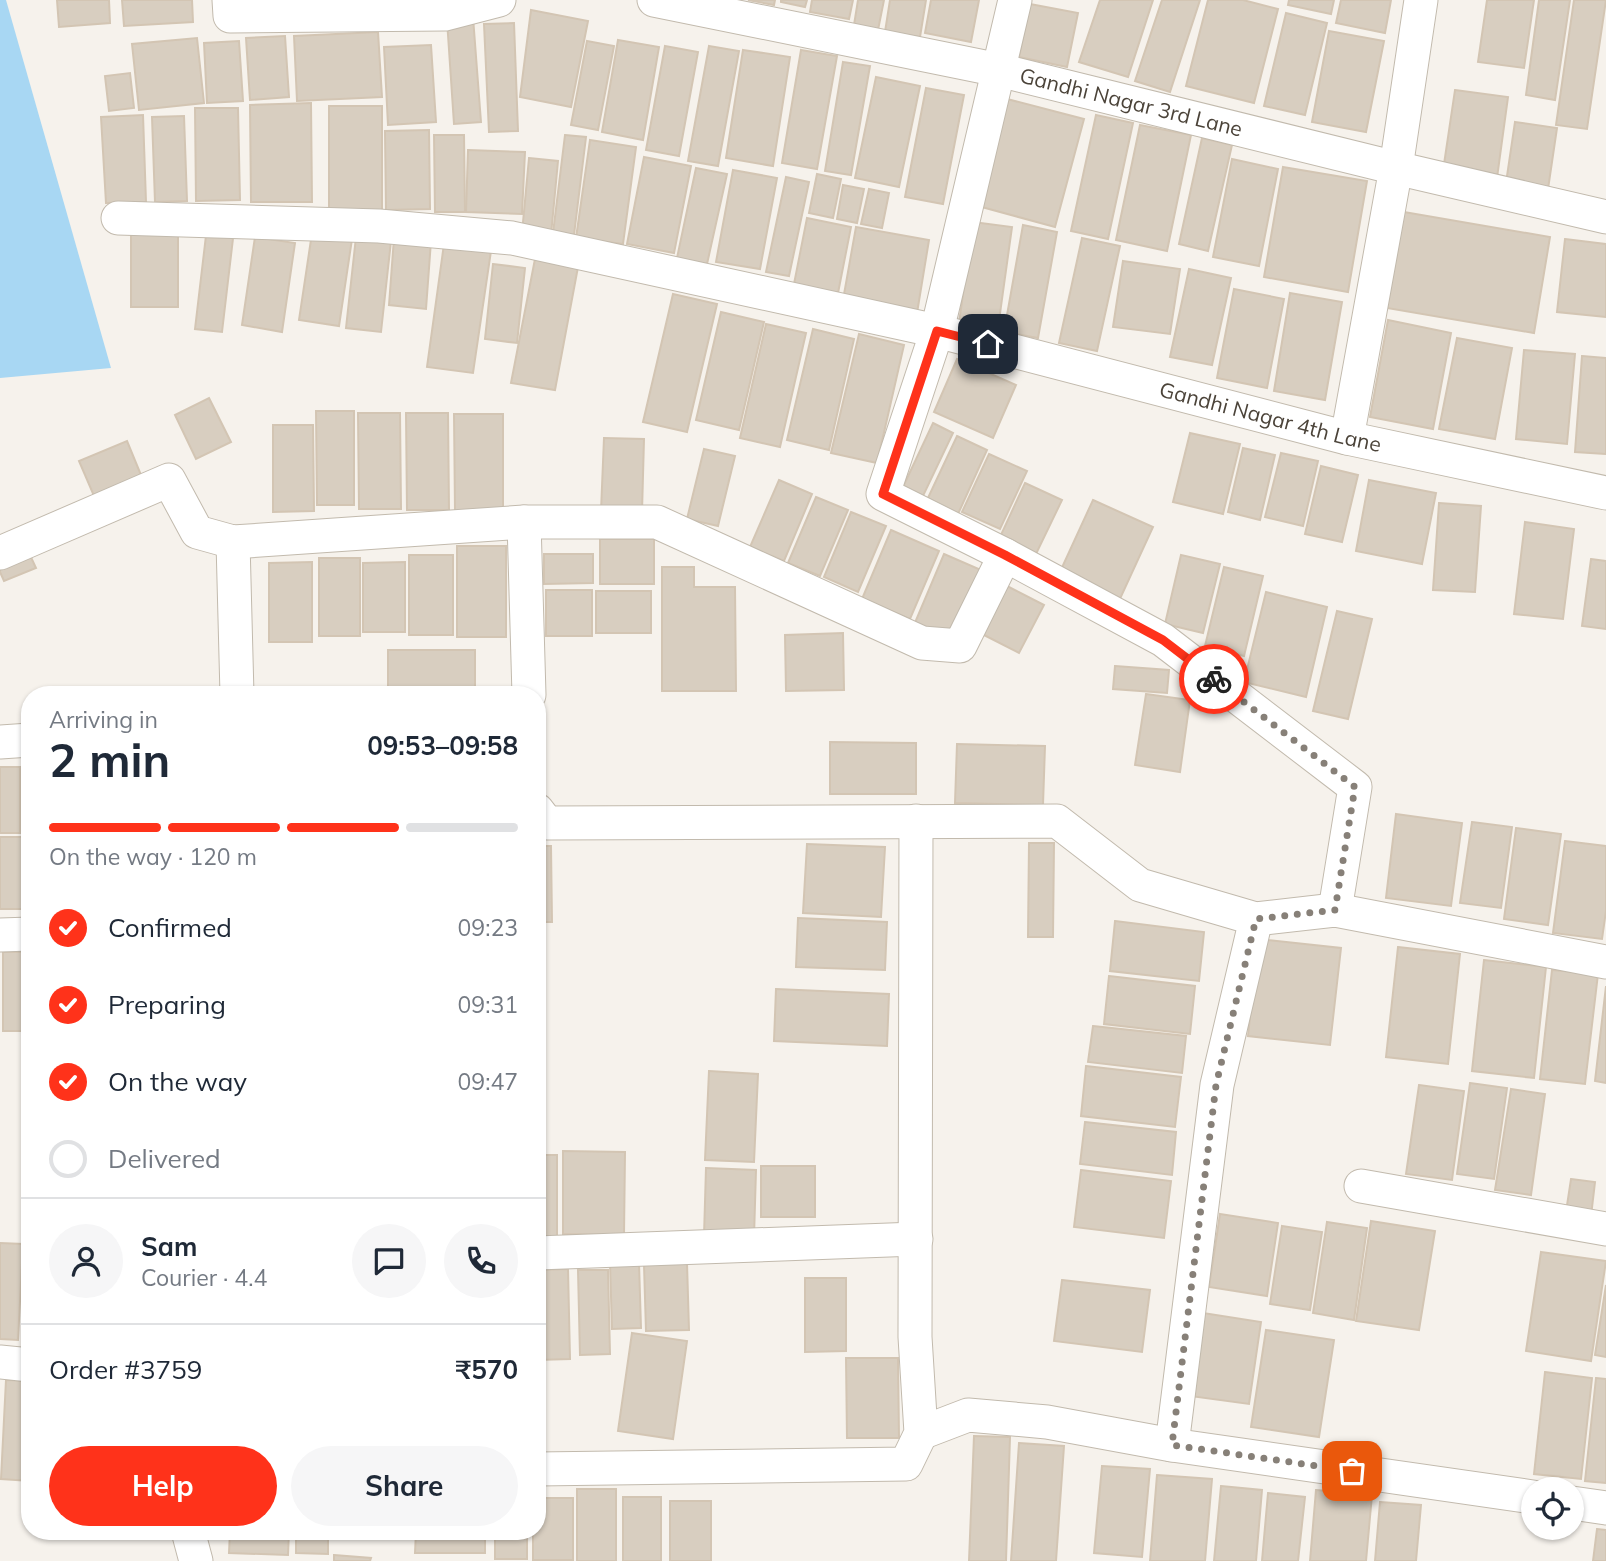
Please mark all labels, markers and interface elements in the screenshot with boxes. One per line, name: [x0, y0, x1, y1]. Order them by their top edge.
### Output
street label: Gandhi Nagar 3rd Lane: [1017, 62, 1245, 142]
pin: [958, 314, 1018, 374]
icon: home: [969, 325, 1007, 363]
street label: Gandhi Nagar 4th Lane: [1157, 376, 1384, 457]
courier: [1179, 644, 1249, 714]
icon: bike: [1195, 660, 1233, 698]
text: Arriving in: [49, 705, 158, 734]
text: 09:53–09:58: [367, 729, 518, 762]
text: 2 min: [49, 731, 170, 789]
text: On the way · 120 m: [49, 842, 257, 871]
icon: check: [49, 909, 87, 947]
text: Confirmed: [108, 911, 232, 944]
text: 09:23: [458, 913, 518, 942]
icon: check: [49, 986, 87, 1024]
text: Preparing: [108, 988, 226, 1021]
text: 09:31: [458, 990, 518, 1019]
icon: check: [49, 1063, 87, 1101]
text: On the way: [108, 1065, 247, 1098]
text: 09:47: [458, 1067, 518, 1096]
text: Delivered: [108, 1142, 221, 1175]
button: person: [49, 1224, 123, 1298]
button: chat: [352, 1224, 426, 1298]
button: phone: [444, 1224, 518, 1298]
text: Sam: [141, 1230, 197, 1263]
text: Courier · 4.4: [141, 1263, 267, 1292]
text: Order #3759: [49, 1353, 202, 1386]
text: ₹570: [456, 1353, 518, 1386]
pin: [1322, 1441, 1382, 1501]
button: Help: [49, 1446, 277, 1526]
button: Share: [291, 1446, 518, 1526]
icon: bag: [1333, 1452, 1371, 1490]
map controls: [1521, 1477, 1584, 1540]
button: locate: [1521, 1477, 1584, 1540]

